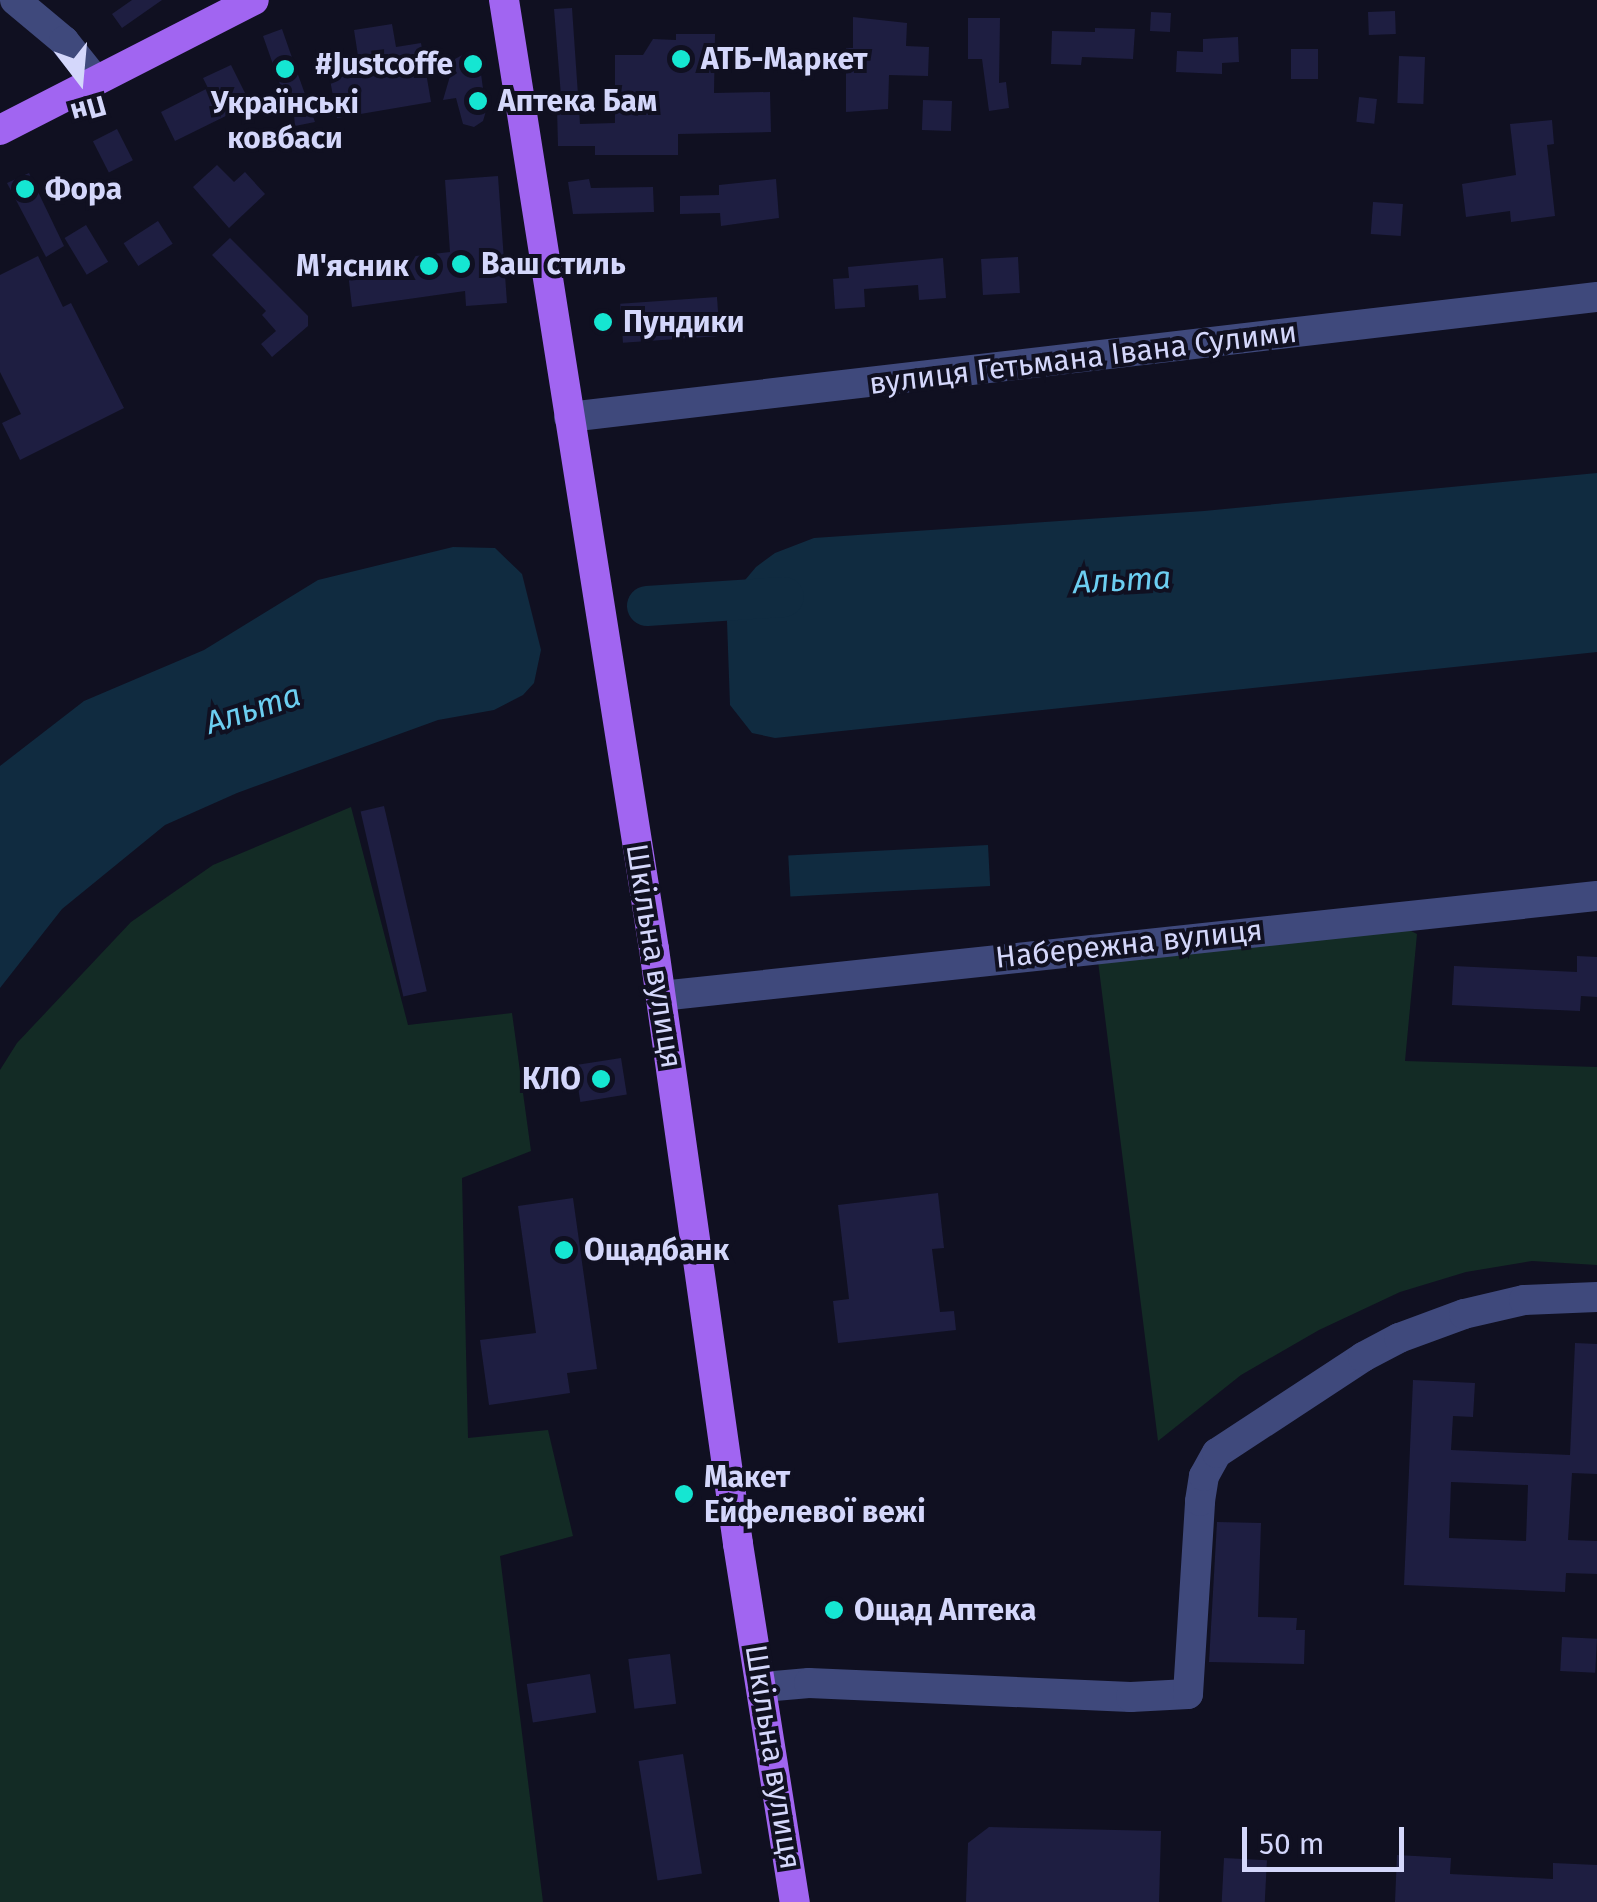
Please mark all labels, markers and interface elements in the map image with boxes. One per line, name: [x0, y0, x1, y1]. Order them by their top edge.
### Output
north arrow: [30, 30, 130, 130]
place label: АТБ-Маркет: [701, 41, 867, 77]
place label: #Justcoffe: [315, 46, 453, 82]
marker: АТБ-Маркет: [670, 48, 692, 70]
marker: #Justcoffe: [462, 53, 484, 75]
marker: Українські ковбаси: [274, 58, 296, 80]
place label: Аптека Бам: [498, 83, 657, 119]
place label: Українські ковбаси: [211, 85, 359, 156]
text: Пн: [67, 89, 110, 130]
marker: Аптека Бам: [467, 90, 489, 112]
place label: Фора: [45, 171, 122, 207]
marker: Фора: [14, 178, 36, 200]
place label: Ваш стиль: [481, 246, 626, 282]
place label: М'ясник: [296, 248, 409, 284]
marker: Ваш стиль: [450, 253, 472, 275]
marker: М'ясник: [418, 255, 440, 277]
place label: Пундики: [623, 304, 745, 340]
marker: Пундики: [592, 311, 614, 333]
street label: вулиця Гетьмана Івана Сулими: [867, 314, 1299, 402]
water label: Альта: [1072, 558, 1172, 602]
water label: Альта: [200, 676, 306, 742]
street label: Шкільна вулиця: [618, 841, 690, 1071]
street label: Набережна вулиця: [994, 912, 1264, 976]
place label: КЛО: [522, 1061, 581, 1097]
marker: КЛО: [590, 1068, 612, 1090]
place label: Ощадбанк: [584, 1232, 729, 1268]
marker: Ощадбанк: [553, 1239, 575, 1261]
place label: Макет Ейфелевої вежі: [704, 1459, 926, 1530]
marker: Макет Ейфелевої вежі: [673, 1483, 695, 1505]
place label: Ощад Аптека: [854, 1592, 1036, 1628]
marker: Ощад Аптека: [823, 1599, 845, 1621]
street label: Шкільна вулиця: [737, 1642, 809, 1872]
scale bar: [1247, 1807, 1410, 1869]
text: 50 m: [1259, 1826, 1324, 1862]

